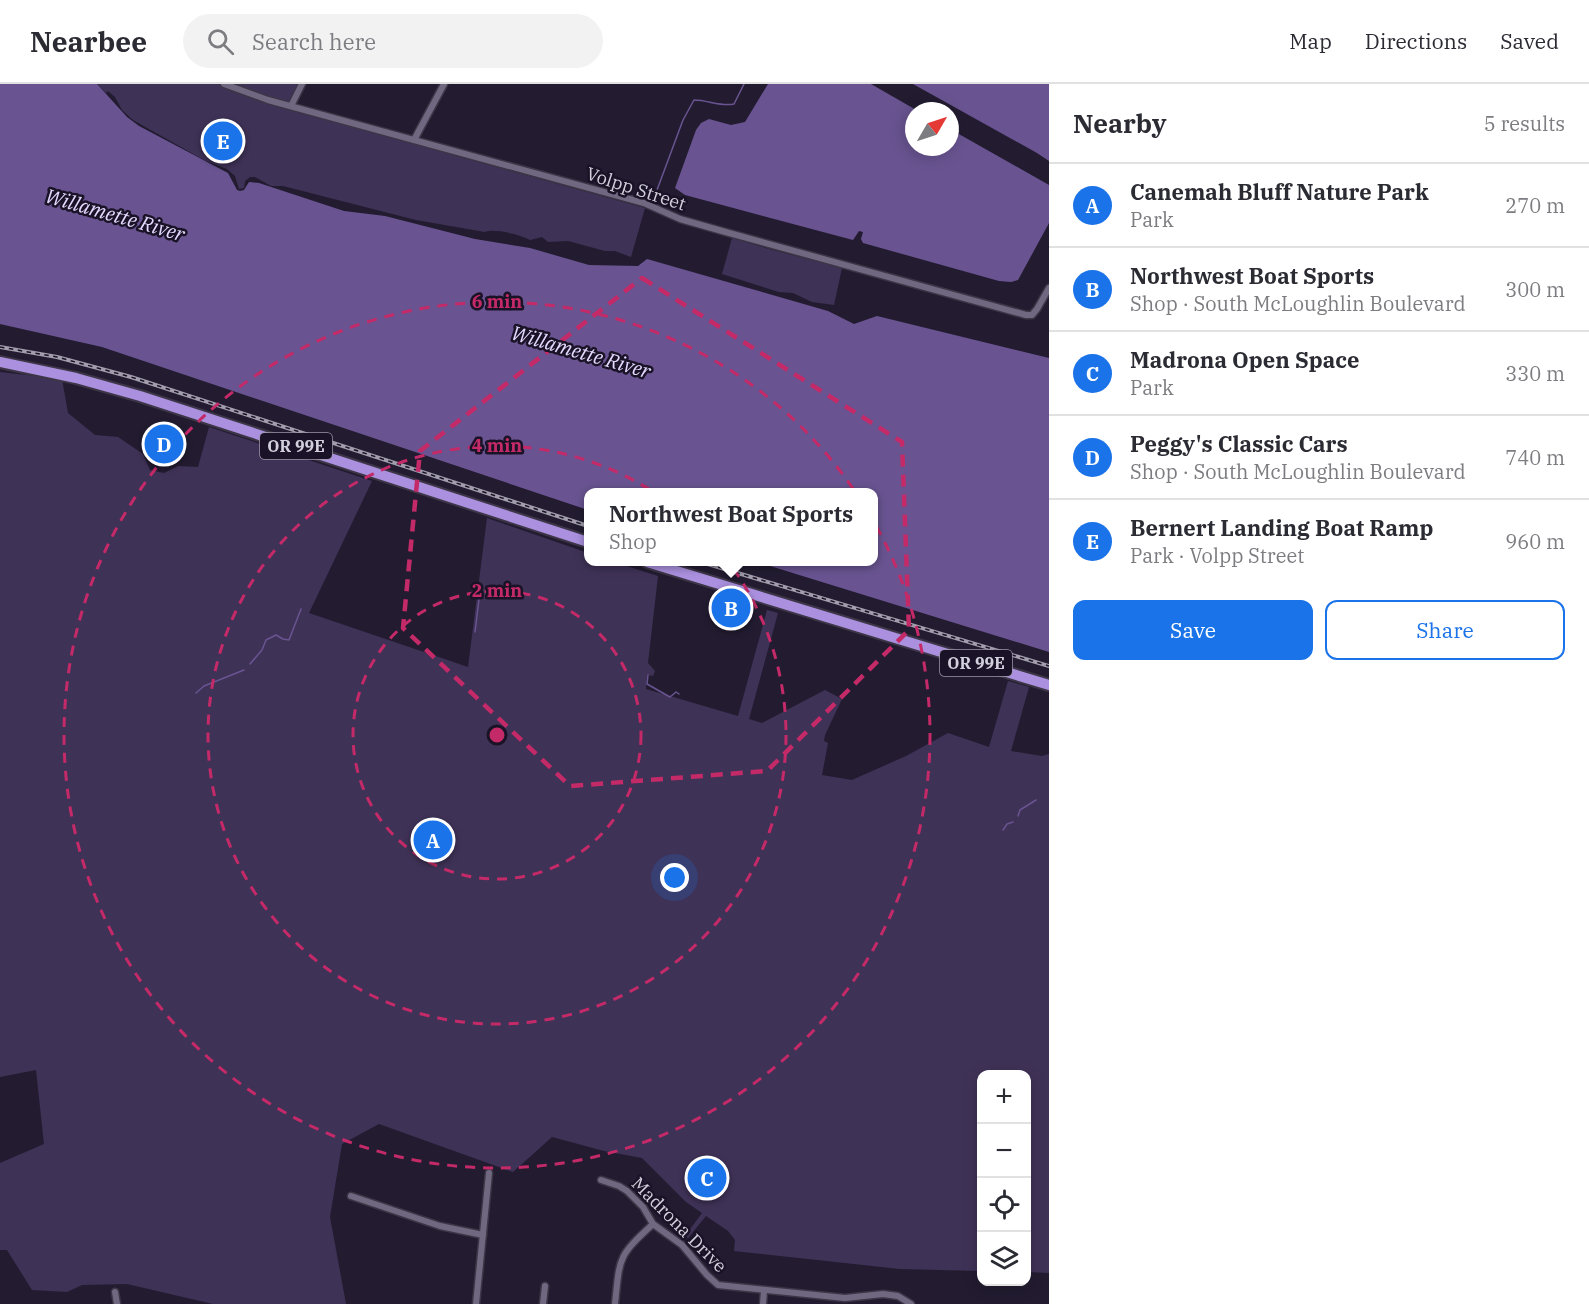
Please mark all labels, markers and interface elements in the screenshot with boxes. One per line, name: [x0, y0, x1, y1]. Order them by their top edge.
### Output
search box: [183, 14, 603, 68]
text: Nearbee: [30, 23, 147, 60]
icon: search: [204, 25, 237, 58]
text: Search here: [252, 27, 376, 56]
text: Map: [1289, 27, 1332, 55]
text: Directions: [1365, 27, 1467, 55]
text: Saved: [1500, 27, 1559, 55]
north arrow: [905, 102, 959, 156]
text: Nearby: [1073, 106, 1167, 140]
text: 5 results: [1484, 110, 1565, 137]
pin: E: [204, 118, 242, 164]
street label: Volpp Street: [583, 162, 689, 215]
text: Canemah Bluff Nature Park: [1130, 177, 1429, 206]
water label: Willamette River: [42, 182, 189, 248]
text: A: [1086, 192, 1099, 219]
text: 270 m: [1505, 192, 1565, 219]
text: Park: [1130, 206, 1174, 233]
text: Northwest Boat Sports: [1130, 261, 1374, 290]
text: B: [1085, 276, 1100, 303]
text: 300 m: [1505, 276, 1565, 303]
text: 6 min: [472, 290, 522, 313]
text: Shop · South McLoughlin Boulevard: [1130, 290, 1466, 317]
water label: Willamette River: [508, 319, 655, 385]
text: Madrona Open Space: [1130, 345, 1359, 374]
text: C: [1086, 360, 1099, 387]
text: 330 m: [1505, 360, 1565, 387]
text: Park: [1130, 374, 1174, 401]
pin: D: [144, 422, 184, 466]
text: Peggy's Classic Cars: [1130, 429, 1348, 458]
road number: OR 99E: [260, 433, 332, 459]
text: 4 min: [472, 434, 522, 457]
text: D: [1085, 444, 1100, 471]
text: 740 m: [1505, 444, 1565, 471]
text: Shop · South McLoughlin Boulevard: [1130, 458, 1466, 485]
popup: [584, 488, 878, 566]
text: Northwest Boat Sports: [609, 499, 853, 528]
text: Bernert Landing Boat Ramp: [1130, 513, 1433, 542]
text: Shop: [609, 528, 657, 555]
text: E: [1086, 528, 1099, 555]
text: 960 m: [1505, 528, 1565, 555]
text: Park · Volpp Street: [1130, 542, 1304, 569]
text: 2 min: [472, 579, 522, 602]
pin: B: [712, 586, 750, 630]
button: Save: [1073, 600, 1313, 660]
button: Share: [1325, 600, 1565, 660]
road number: OR 99E: [940, 650, 1012, 676]
centre of rings: [487, 725, 507, 745]
pin: A: [414, 818, 452, 862]
your location: [660, 863, 689, 892]
map controls: [977, 1070, 1031, 1286]
button: +: [977, 1070, 1031, 1124]
button: −: [977, 1124, 1031, 1178]
pin: C: [688, 1156, 726, 1200]
street label: Madrona Drive: [627, 1172, 732, 1277]
button: locate: [977, 1178, 1031, 1232]
button: layers: [977, 1232, 1031, 1286]

